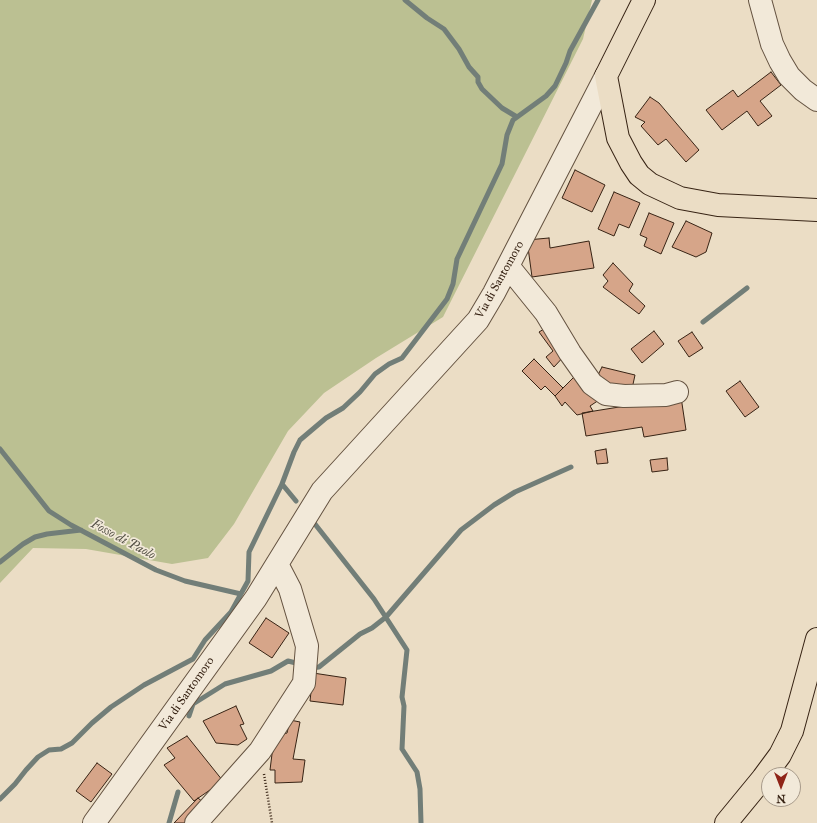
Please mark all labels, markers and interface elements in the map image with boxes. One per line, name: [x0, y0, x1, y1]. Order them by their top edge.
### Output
street label: Via di Santomoro: [473, 239, 527, 321]
water label: Fosso di Paolo: [88, 517, 158, 563]
street label: Via di Santomoro: [156, 654, 218, 734]
north arrow: [761, 767, 801, 807]
text: N: [776, 792, 786, 805]

